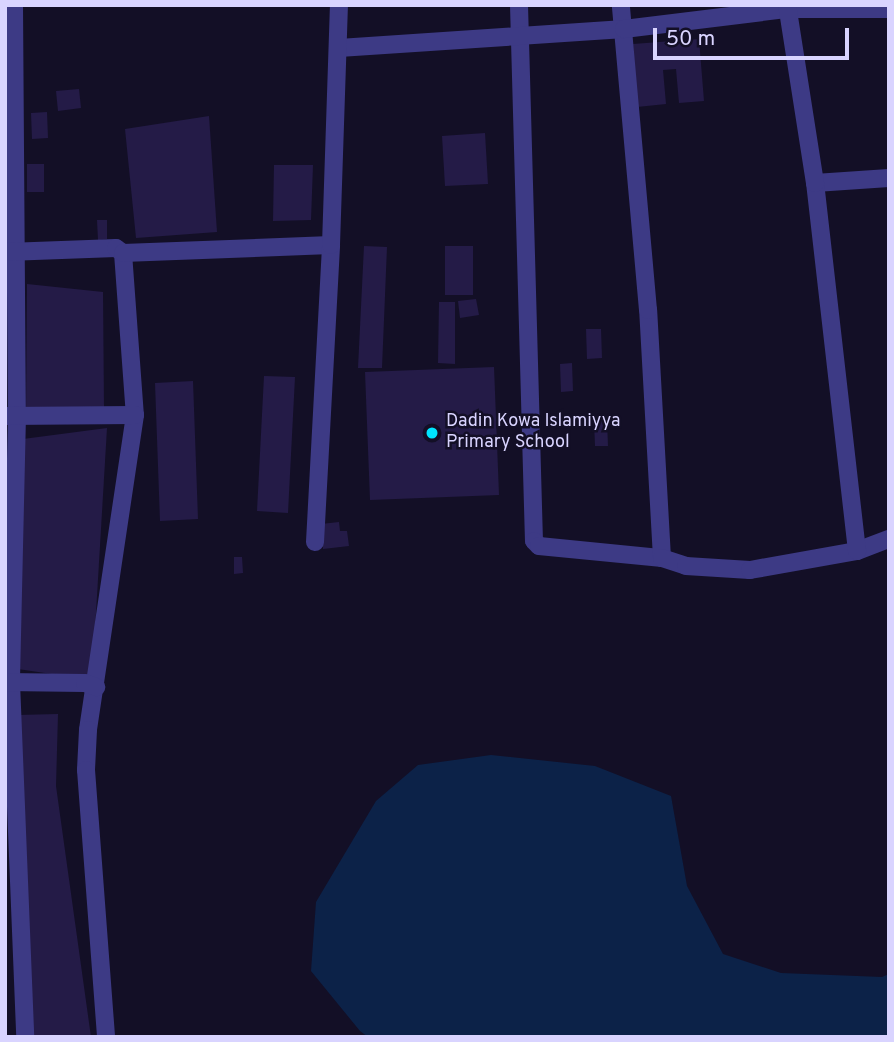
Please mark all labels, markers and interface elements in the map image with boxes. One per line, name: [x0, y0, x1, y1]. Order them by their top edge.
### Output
scale bar: [656, 14, 852, 58]
text: 50 m: [666, 26, 715, 53]
place label: Dadin Kowa Islamiyya Primary School: [446, 412, 620, 454]
marker: Dadin Kowa Islamiyya Primary School: [424, 425, 440, 441]

